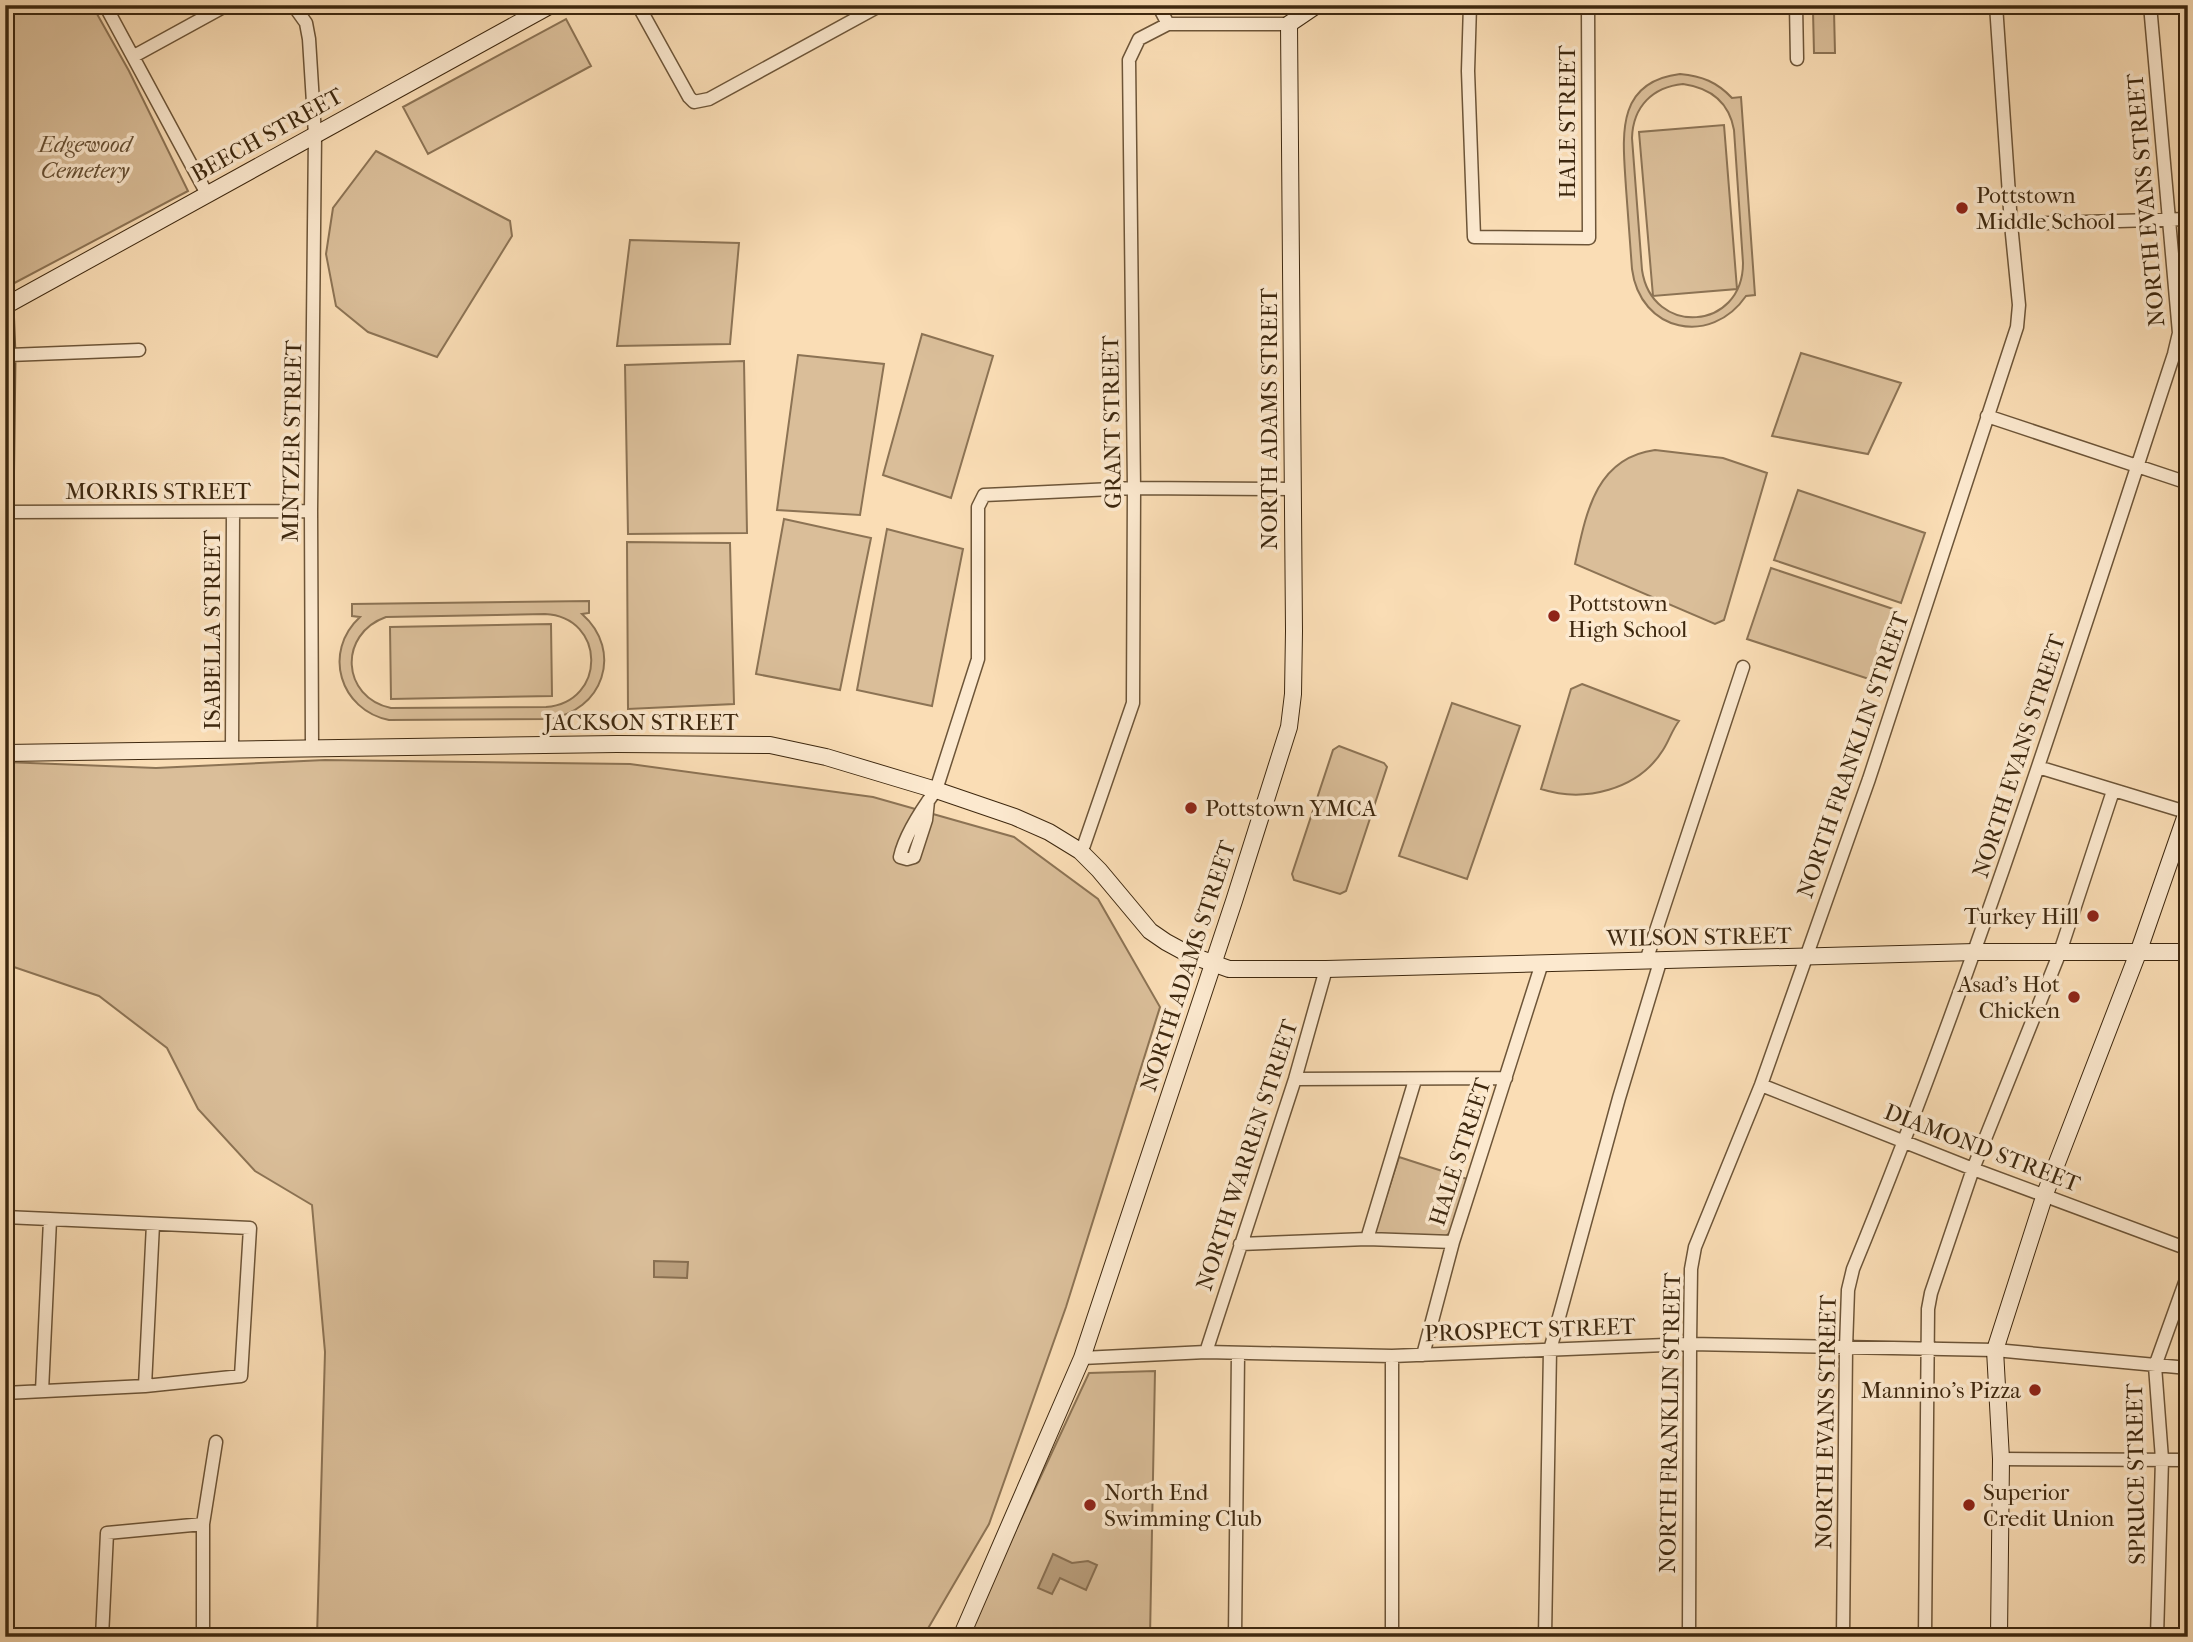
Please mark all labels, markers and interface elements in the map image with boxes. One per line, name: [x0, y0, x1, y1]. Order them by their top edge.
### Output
street label: HALE STREET: [1554, 45, 1581, 199]
street label: NORTH EVANS STREET: [2121, 72, 2171, 328]
street label: BEECH STREET: [186, 82, 348, 188]
park label: Edgewood Cemetery: [37, 131, 135, 184]
place label: Pottstown Middle School: [1976, 182, 2116, 235]
marker: Pottstown Middle School: [1954, 200, 1970, 216]
street label: NORTH ADAMS STREET: [1256, 287, 1283, 550]
street label: GRANT STREET: [1097, 335, 1127, 509]
street label: MINTZER STREET: [277, 339, 307, 542]
street label: MORRIS STREET: [65, 478, 251, 505]
street label: ISABELLA STREET: [199, 529, 226, 730]
place label: Pottstown High School: [1568, 590, 1688, 643]
marker: Pottstown High School: [1546, 608, 1562, 624]
street label: NORTH FRANKLIN STREET: [1791, 608, 1915, 902]
street label: NORTH EVANS STREET: [1967, 631, 2071, 881]
street label: JACKSON STREET: [542, 709, 739, 736]
place label: Pottstown YMCA: [1205, 795, 1378, 822]
marker: Pottstown YMCA: [1183, 800, 1199, 816]
street label: NORTH ADAMS STREET: [1135, 837, 1241, 1095]
place label: Turkey Hill: [1964, 903, 2080, 930]
marker: Turkey Hill: [2085, 908, 2101, 924]
street label: WILSON STREET: [1605, 922, 1792, 952]
place label: Asad's Hot Chicken: [1957, 971, 2061, 1024]
marker: Asad's Hot Chicken: [2066, 989, 2082, 1005]
street label: NORTH WARREN STREET: [1190, 1016, 1304, 1294]
street label: HALE STREET: [1423, 1074, 1497, 1229]
street label: DIAMOND STREET: [1880, 1098, 2084, 1198]
street label: NORTH FRANKLIN STREET: [1654, 1272, 1686, 1574]
street label: NORTH EVANS STREET: [1810, 1294, 1842, 1549]
street label: PROSPECT STREET: [1424, 1313, 1637, 1347]
place label: Mannino's Pizza: [1861, 1377, 2021, 1404]
marker: Mannino's Pizza: [2027, 1382, 2043, 1398]
street label: SPRUCE STREET: [2121, 1383, 2151, 1565]
place label: North End Swimming Club: [1104, 1479, 1262, 1532]
place label: Superior Credit Union: [1983, 1479, 2115, 1532]
marker: North End Swimming Club: [1082, 1497, 1098, 1513]
marker: Superior Credit Union: [1961, 1497, 1977, 1513]

